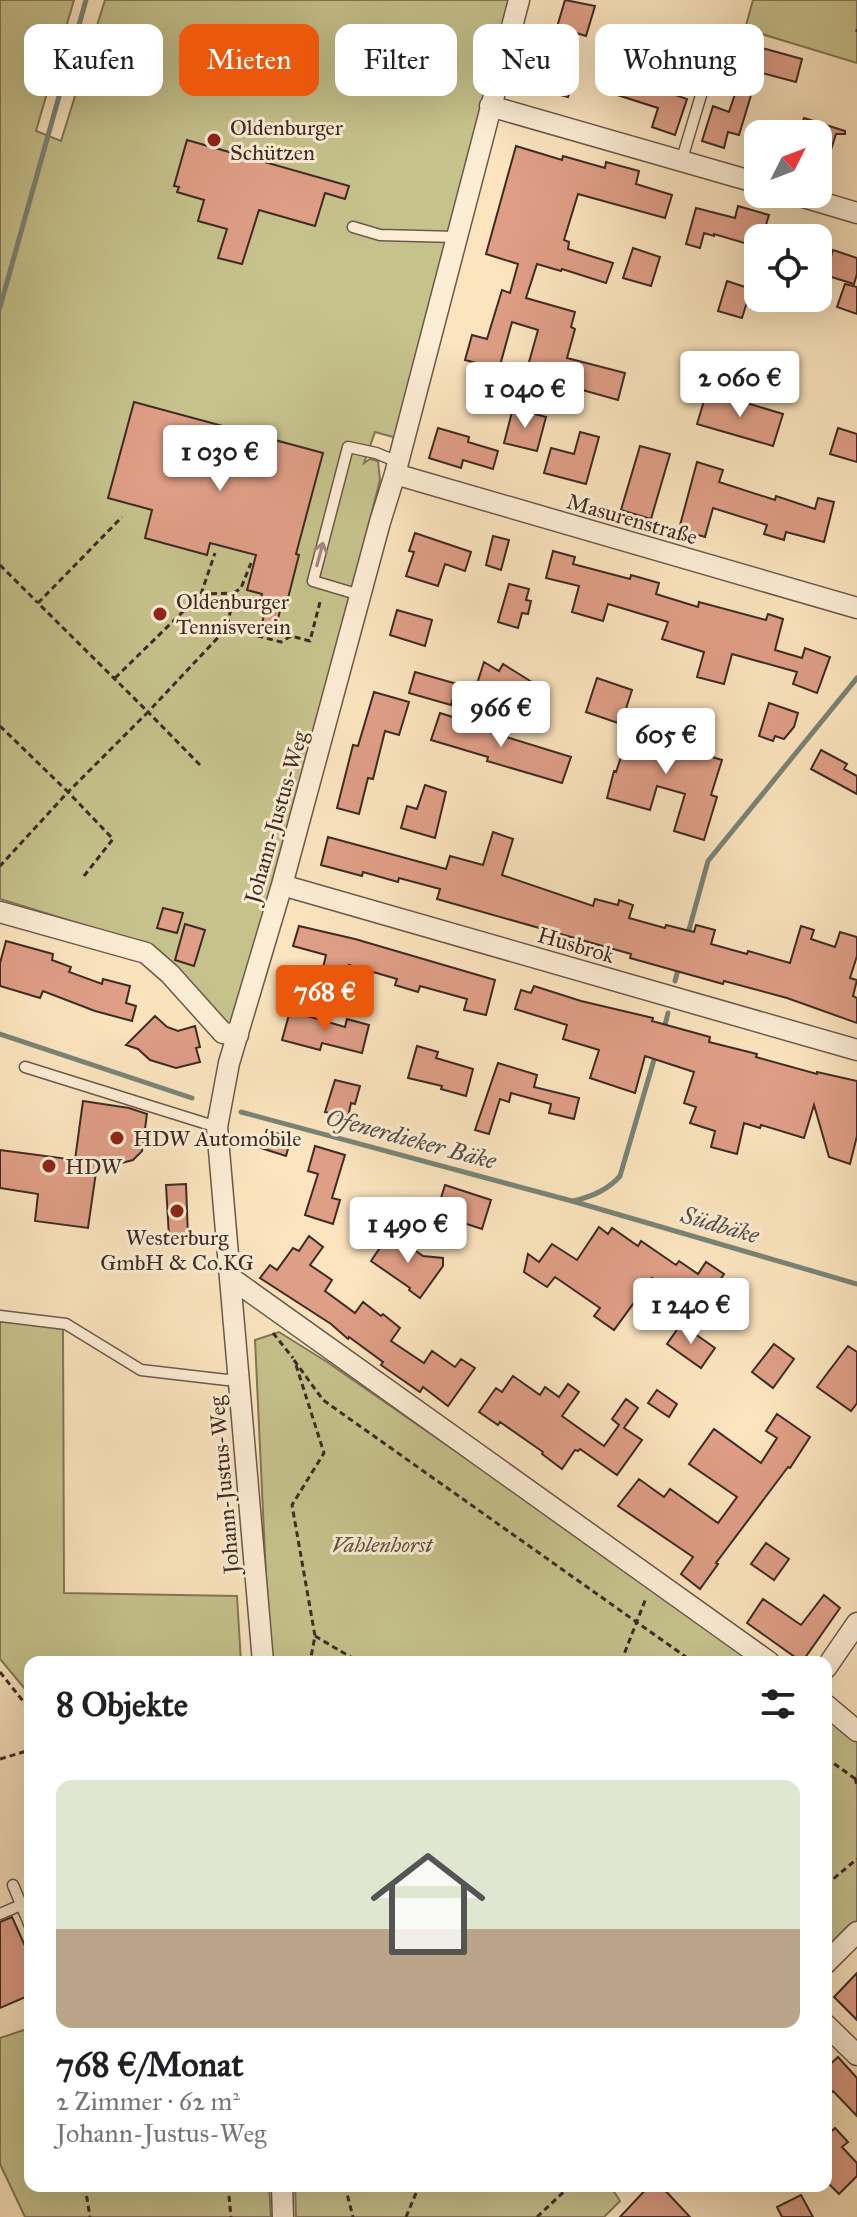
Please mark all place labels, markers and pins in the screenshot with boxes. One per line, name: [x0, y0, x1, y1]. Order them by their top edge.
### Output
place label: Oldenburger Schützen: [230, 114, 344, 166]
marker: Oldenburger Schützen: [205, 131, 223, 149]
pin: 2 060 €: [666, 351, 814, 419]
pin: 1 040 €: [451, 362, 599, 430]
pin: 1 030 €: [146, 425, 294, 493]
place label: Oldenburger Tennisverein: [176, 588, 291, 640]
marker: Oldenburger Tennisverein: [151, 605, 169, 623]
pin: 966 €: [445, 681, 557, 749]
pin: 605 €: [610, 708, 722, 776]
pin: 768 €: [269, 965, 381, 1033]
place label: HDW Automobile: [133, 1125, 301, 1152]
marker: HDW Automobile: [108, 1129, 126, 1147]
place label: HDW: [65, 1153, 123, 1180]
marker: HDW: [40, 1157, 58, 1175]
pin: 1 490 €: [334, 1197, 482, 1265]
marker: Westerburg GmbH & Co.KG: [168, 1202, 186, 1220]
place label: Westerburg GmbH & Co.KG: [100, 1224, 254, 1276]
pin: 1 240 €: [617, 1278, 765, 1346]

